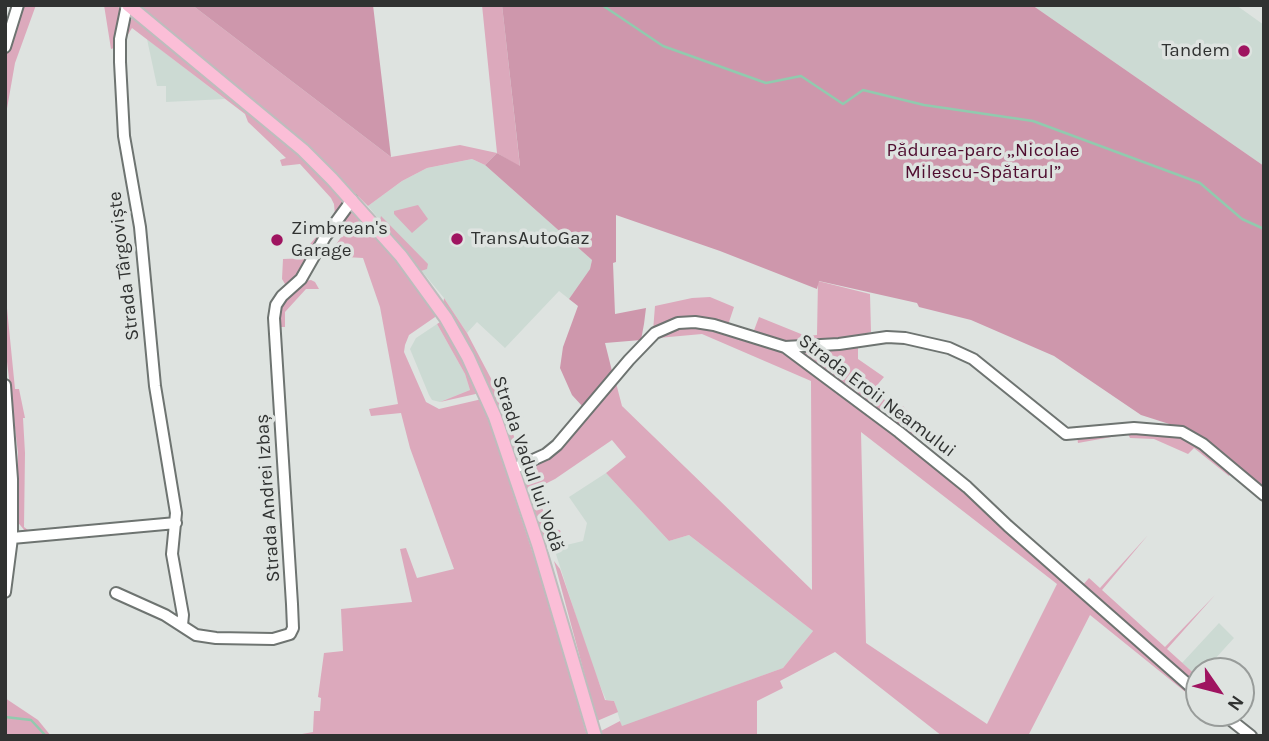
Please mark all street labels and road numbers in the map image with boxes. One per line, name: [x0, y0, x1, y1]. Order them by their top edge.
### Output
street label: Strada Târgoviște: [104, 190, 144, 342]
street label: Strada Eroii Neamului: [794, 329, 960, 463]
street label: Strada Vadul lui Vodă: [487, 373, 569, 555]
street label: Strada Andrei Izbaș: [251, 413, 285, 583]

